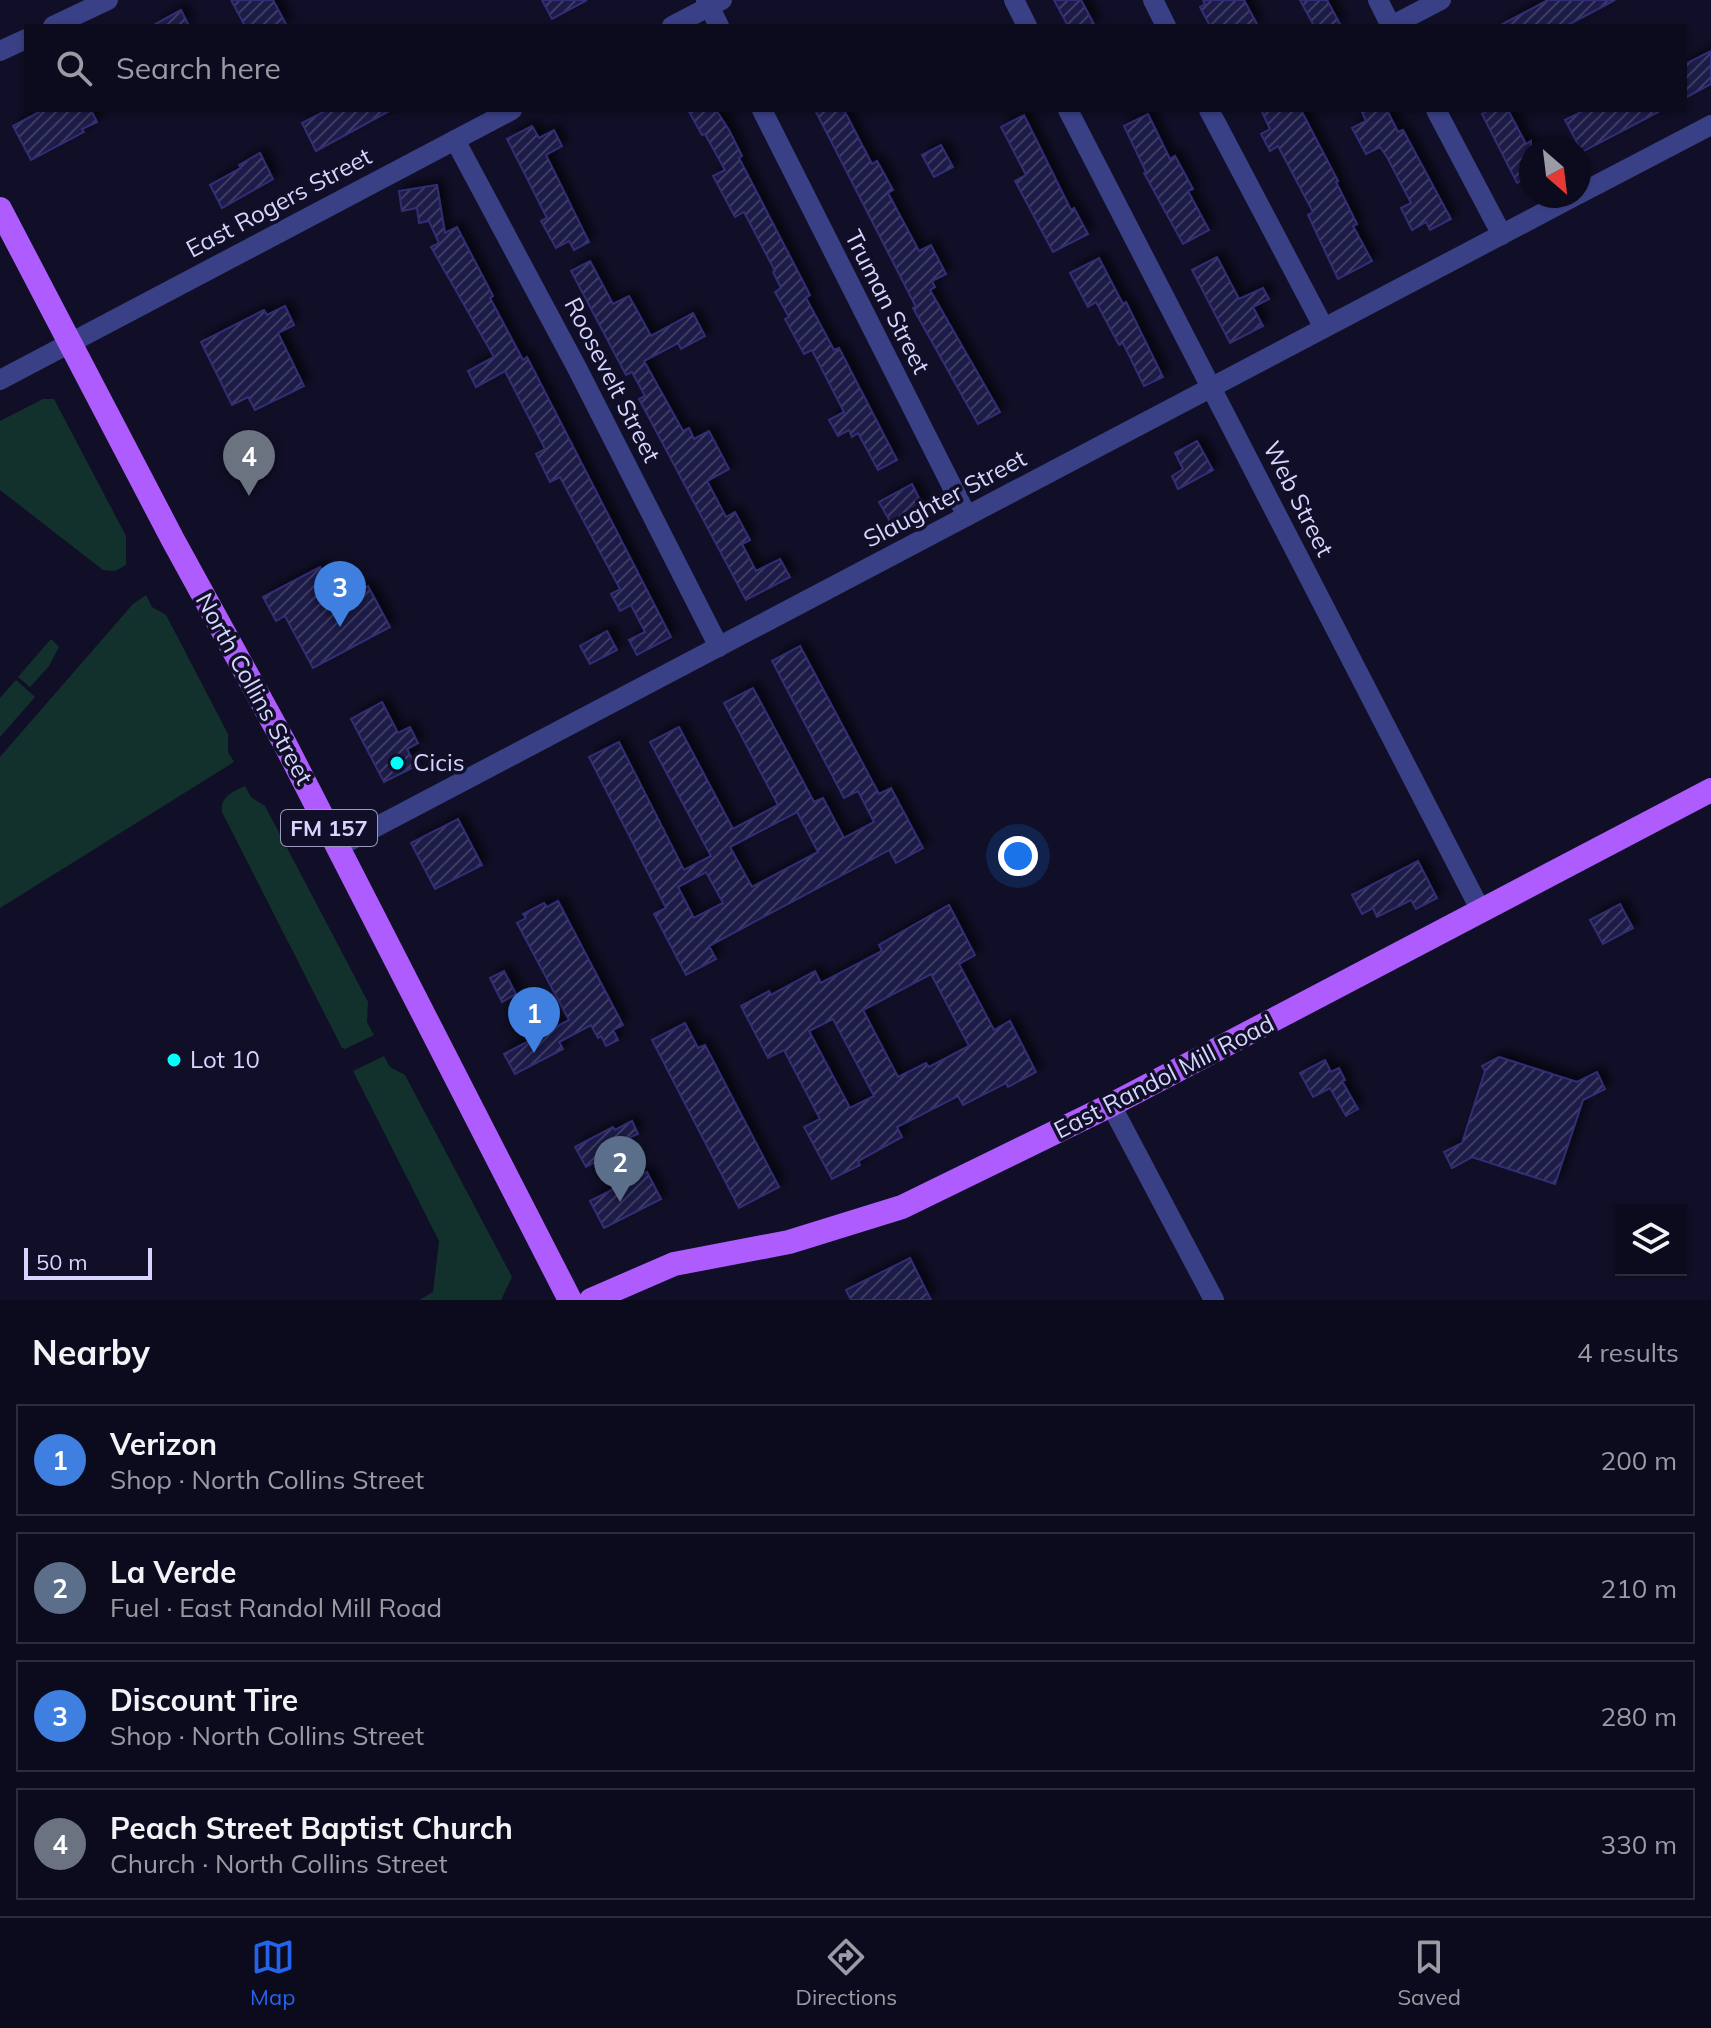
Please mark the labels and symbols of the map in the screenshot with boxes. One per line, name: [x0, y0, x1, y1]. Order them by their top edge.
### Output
north arrow: [1519, 136, 1591, 208]
street label: East Rogers Street: [181, 141, 376, 264]
street label: Truman Street: [839, 225, 937, 378]
street label: Roosevelt Street: [558, 292, 667, 467]
pin: 4: [223, 430, 275, 496]
street label: Web Street: [1257, 436, 1341, 561]
street label: Slaughter Street: [858, 443, 1031, 554]
pin: 3: [314, 561, 366, 627]
street label: North Collins Street: [190, 587, 320, 790]
place label: Cicis: [413, 747, 465, 777]
marker: Cicis: [388, 754, 406, 772]
road number: FM 157: [281, 810, 377, 846]
your location: [998, 836, 1038, 876]
pin: 1: [508, 987, 560, 1053]
street label: East Randol Mill Road: [1049, 1008, 1278, 1145]
place label: Lot 10: [190, 1044, 260, 1074]
marker: Lot 10: [165, 1051, 183, 1069]
pin: 2: [594, 1136, 646, 1202]
scale bar: [24, 1244, 152, 1280]

